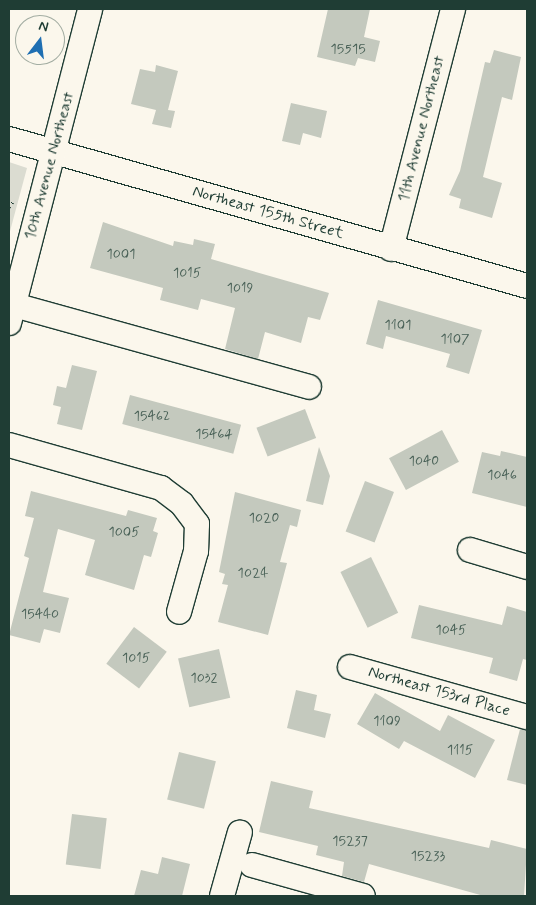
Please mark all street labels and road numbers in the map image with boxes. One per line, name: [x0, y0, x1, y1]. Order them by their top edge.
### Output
street label: 11th Avenue Northeast: [395, 54, 449, 204]
street label: 10th Avenue Northeast: [21, 90, 79, 242]
street label: Northeast 155th Street: [190, 182, 346, 244]
street label: Northeast 153rd Place: [367, 663, 511, 721]

